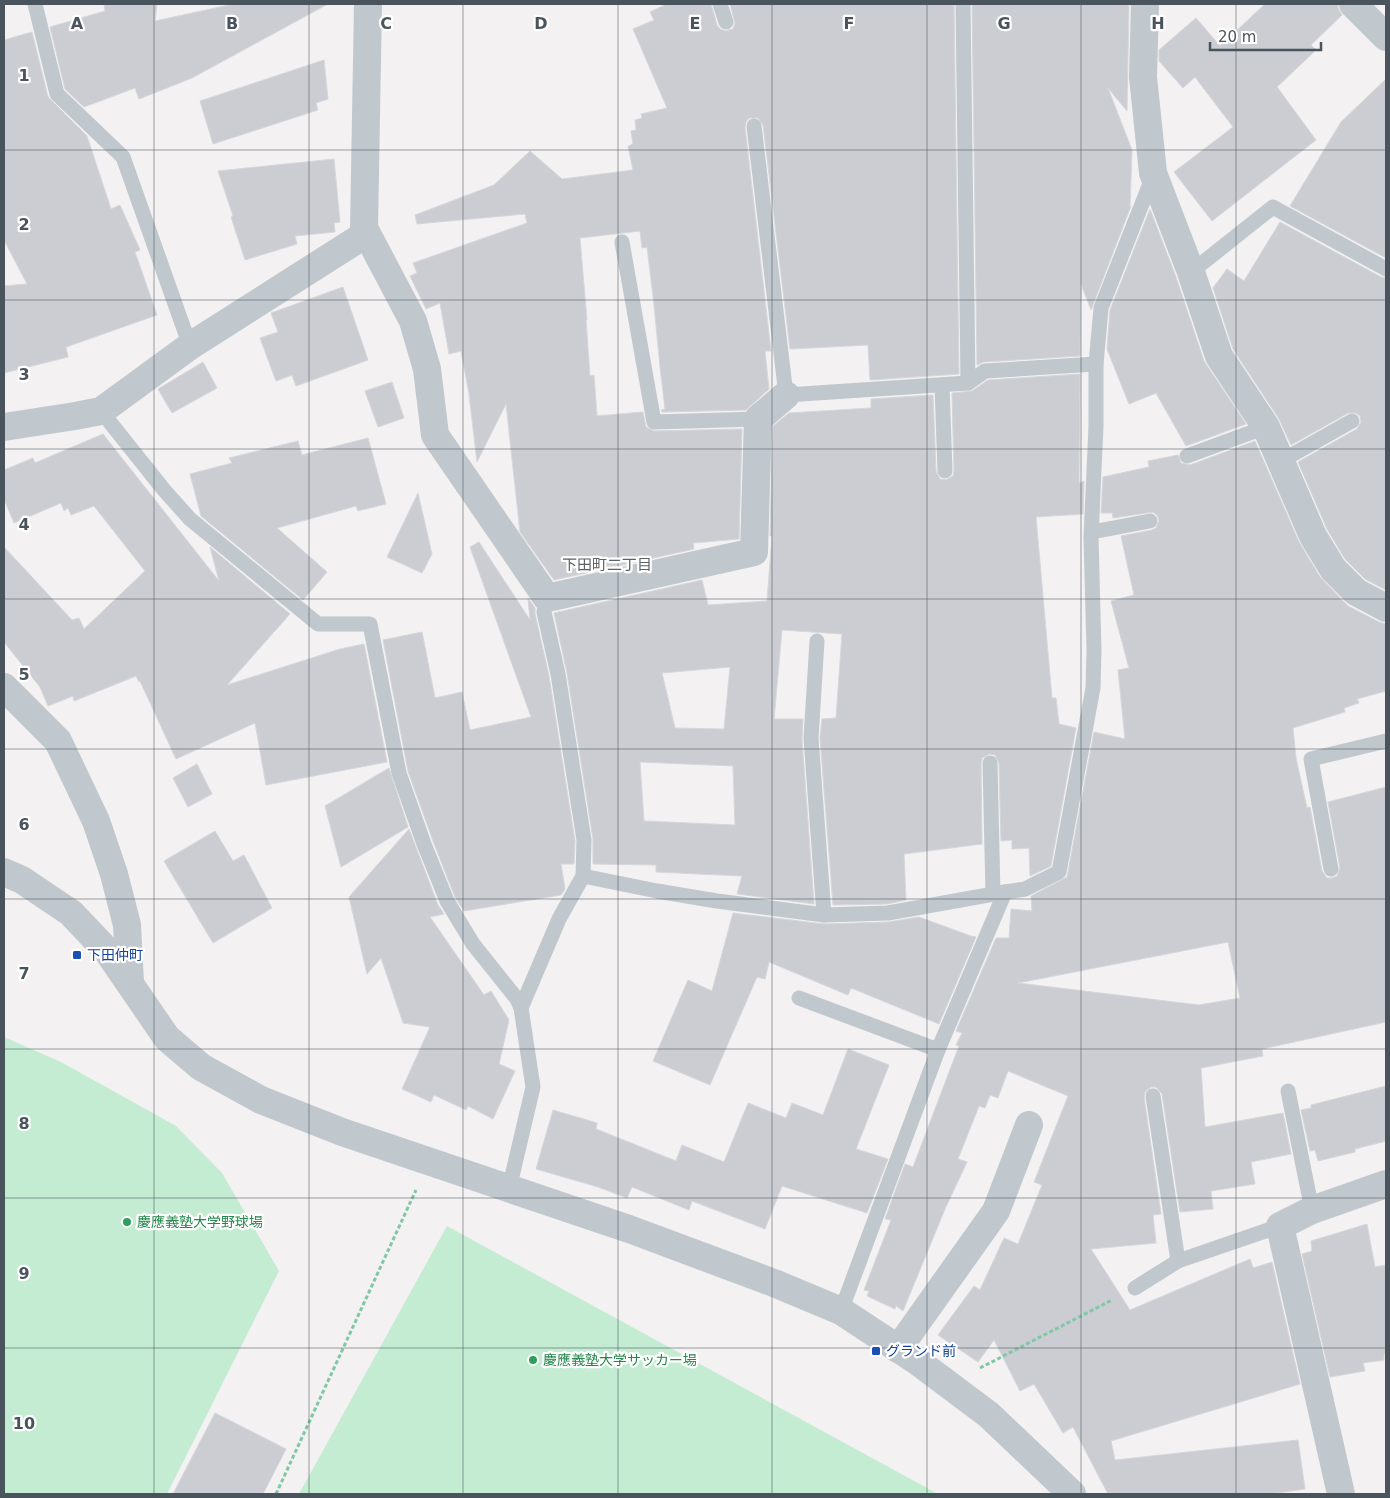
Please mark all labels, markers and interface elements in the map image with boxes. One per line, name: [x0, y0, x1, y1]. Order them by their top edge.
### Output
text: A: [71, 14, 84, 33]
text: B: [226, 14, 238, 33]
text: C: [380, 14, 392, 33]
text: D: [534, 14, 548, 33]
text: E: [690, 14, 700, 33]
text: F: [844, 14, 854, 33]
text: G: [997, 14, 1011, 33]
text: H: [1151, 14, 1165, 33]
scale bar: [1210, 20, 1321, 52]
text: 20 m: [1218, 28, 1256, 46]
text: 1: [18, 66, 30, 85]
text: 2: [18, 215, 30, 234]
text: 3: [18, 365, 30, 384]
text: 4: [18, 515, 30, 534]
district label: 下田町二丁目: [562, 556, 652, 574]
text: 5: [18, 665, 30, 684]
text: 6: [18, 815, 30, 834]
place label: 下田仲町: [87, 947, 143, 963]
marker: 下田仲町: [71, 949, 83, 961]
text: 7: [18, 964, 30, 983]
text: 8: [18, 1114, 30, 1133]
place label: 慶應義塾大学野球場: [137, 1214, 263, 1230]
marker: 慶應義塾大学野球場: [121, 1216, 133, 1228]
text: 9: [18, 1264, 30, 1283]
place label: グランド前: [886, 1343, 956, 1359]
marker: グランド前: [870, 1345, 882, 1357]
place label: 慶應義塾大学サッカー場: [543, 1352, 697, 1368]
marker: 慶應義塾大学サッカー場: [527, 1354, 539, 1366]
text: 10: [13, 1414, 35, 1433]

